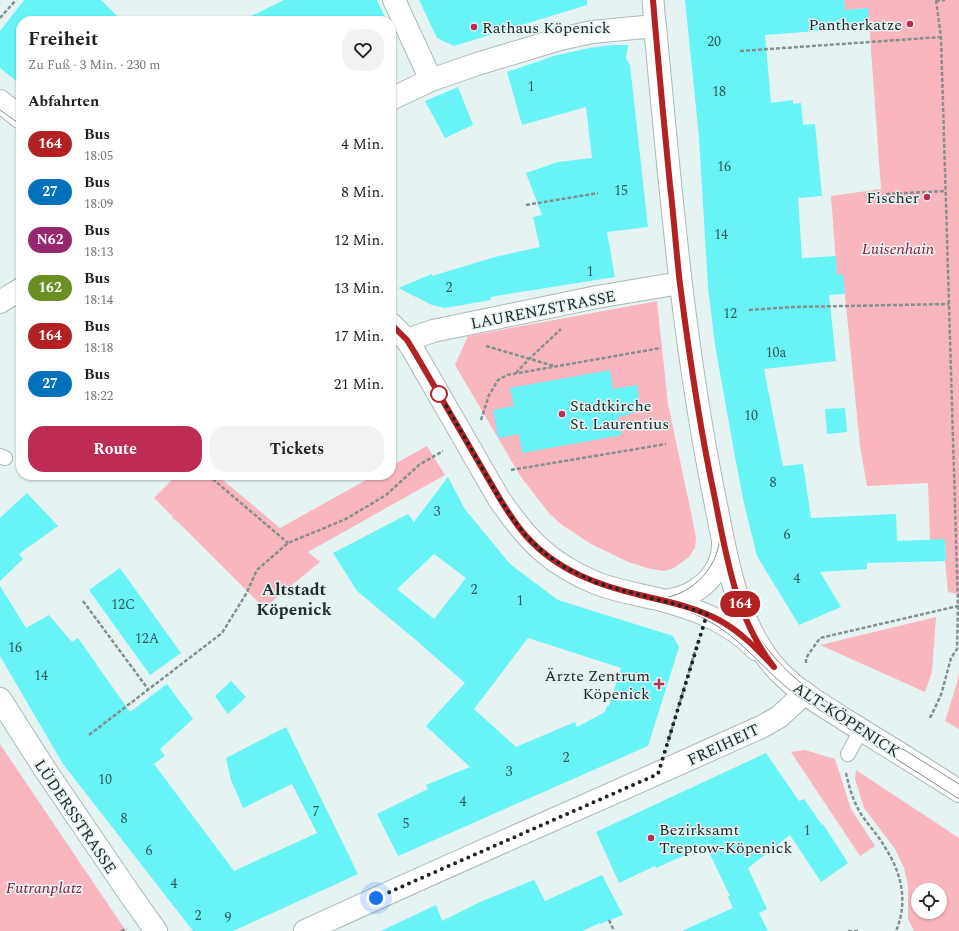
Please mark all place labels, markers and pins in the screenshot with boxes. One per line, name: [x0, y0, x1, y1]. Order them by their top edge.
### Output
place label: Pantherkatze: [808, 13, 902, 37]
place label: Rathaus Köpenick: [482, 16, 611, 40]
marker: Pantherkatze: [905, 19, 915, 29]
marker: Rathaus Köpenick: [469, 22, 479, 32]
place label: Fischer: [866, 186, 919, 210]
marker: Fischer: [922, 192, 932, 202]
unlabelled marker: [430, 385, 448, 403]
place label: Stadtkirche St. Laurentius: [570, 394, 669, 436]
marker: Stadtkirche St. Laurentius: [557, 409, 567, 419]
place label: Ärzte Zentrum Köpenick: [545, 664, 650, 706]
marker: Ärzte Zentrum Köpenick: [653, 678, 665, 690]
place label: Bezirksamt Treptow-Köpenick: [659, 818, 792, 860]
marker: Bezirksamt Treptow-Köpenick: [646, 833, 656, 843]

